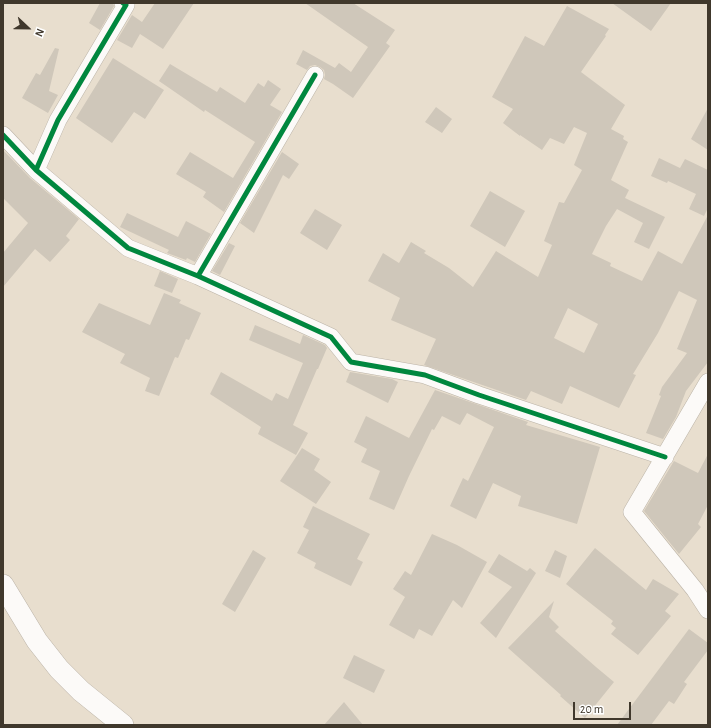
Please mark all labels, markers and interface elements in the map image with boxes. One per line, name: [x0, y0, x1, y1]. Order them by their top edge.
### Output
north arrow: [8, 8, 48, 48]
text: N: [33, 27, 46, 38]
scale bar: [575, 694, 633, 720]
text: 20 m: [580, 703, 603, 715]

